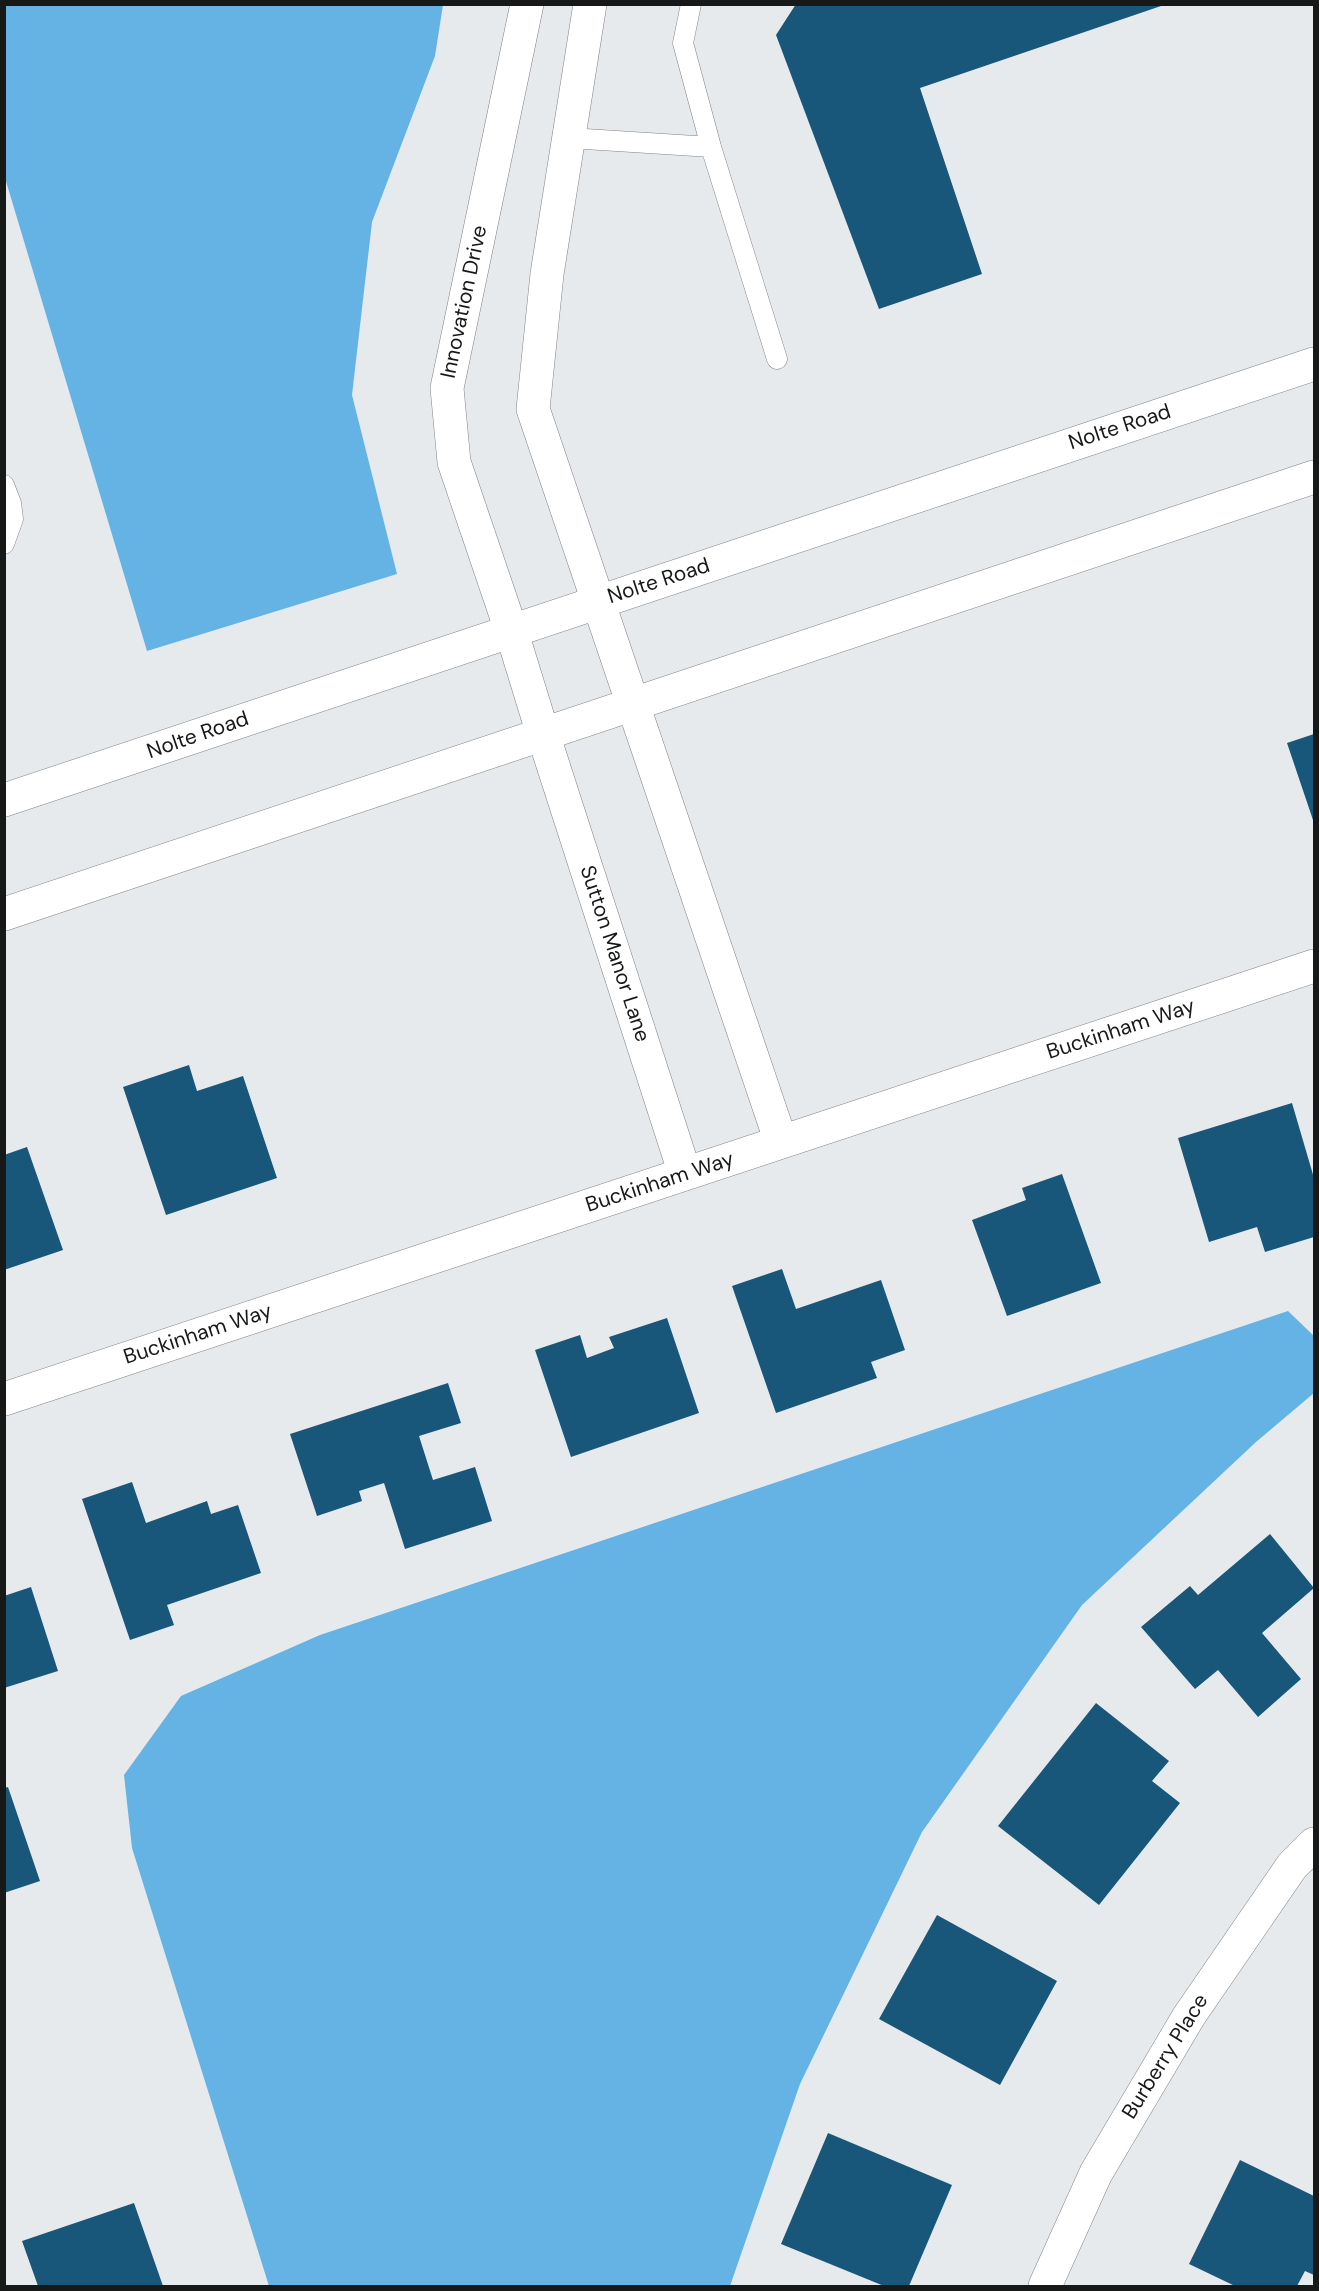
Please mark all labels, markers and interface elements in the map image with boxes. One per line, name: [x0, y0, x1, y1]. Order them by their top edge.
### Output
street label: Innovation Drive: [436, 223, 494, 381]
street label: Nolte Road: [1066, 400, 1174, 456]
street label: Nolte Road: [605, 554, 713, 610]
street label: Nolte Road: [144, 707, 252, 765]
street label: Sutton Manor Lane: [574, 863, 654, 1045]
street label: Buckinham Way: [1044, 994, 1198, 1066]
street label: Buckinham Way: [583, 1147, 737, 1219]
street label: Buckinham Way: [121, 1299, 275, 1371]
street label: Burberry Place: [1118, 1990, 1214, 2124]

